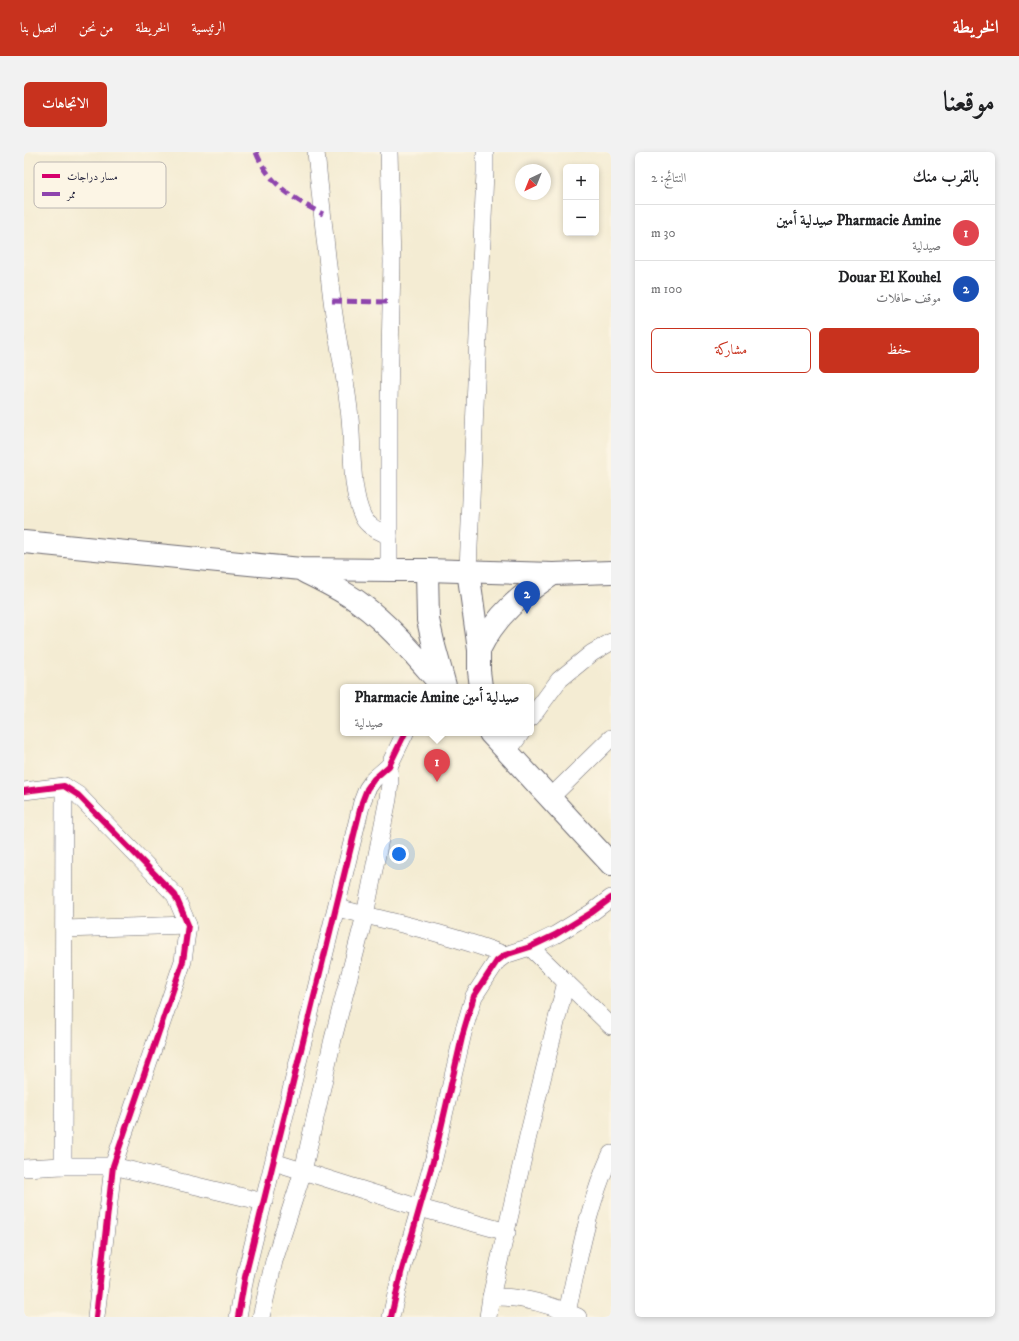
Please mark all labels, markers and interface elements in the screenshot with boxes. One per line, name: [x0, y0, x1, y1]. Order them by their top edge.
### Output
text: الخريطة: [953, 16, 999, 39]
text: اتصل بنا: [20, 19, 57, 37]
text: من نحن: [79, 19, 114, 37]
text: الخريطة: [136, 19, 170, 37]
text: الرئيسية: [192, 19, 225, 37]
button: الاتجاهات: [24, 82, 107, 127]
text: موقعنا: [943, 85, 995, 120]
legend: [34, 162, 166, 208]
north arrow: [515, 164, 551, 200]
map controls: [563, 164, 599, 236]
button: +: [563, 164, 599, 200]
text: بالقرب منك: [913, 166, 979, 188]
text: مسار دراجات: [67, 170, 118, 184]
text: النتائج: 2: [651, 170, 686, 186]
text: ممر: [66, 188, 76, 202]
button: −: [563, 200, 599, 236]
text: Pharmacie Amine صيدلية أمين: [776, 211, 941, 230]
text: 30 m: [651, 225, 675, 241]
text: 1: [964, 225, 968, 241]
text: صيدلية: [912, 238, 941, 254]
text: Douar El Kouhel: [838, 268, 941, 287]
text: 100 m: [651, 281, 682, 297]
text: 2: [963, 281, 969, 297]
text: موقف حافلات: [876, 290, 941, 306]
button: مشاركة: [651, 328, 811, 373]
button: حفظ: [819, 328, 979, 373]
pin: 2: [514, 581, 540, 614]
popup: [340, 684, 534, 736]
text: Pharmacie Amine صيدلية أمين: [355, 688, 519, 707]
text: صيدلية: [355, 715, 383, 731]
pin: 1: [424, 749, 450, 782]
your location: [389, 844, 409, 864]

